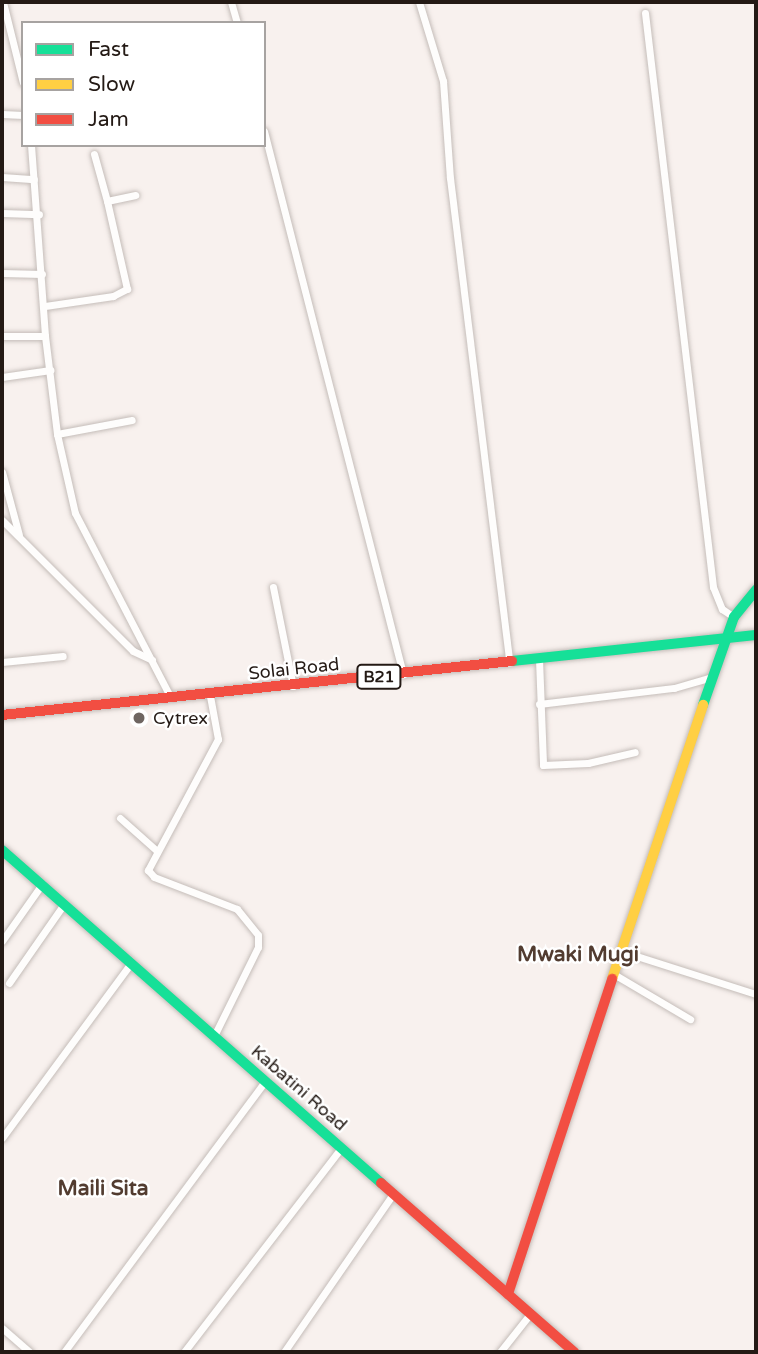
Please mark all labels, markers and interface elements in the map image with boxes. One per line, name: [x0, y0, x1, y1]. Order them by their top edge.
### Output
legend: [21, 21, 266, 147]
text: Fast: [88, 37, 129, 62]
text: Slow: [88, 72, 135, 97]
text: Jam: [88, 107, 129, 132]
street label: Solai Road: [248, 654, 340, 684]
road number: B21: [356, 664, 402, 690]
place label: Cytrex: [153, 707, 208, 729]
marker: Cytrex: [131, 710, 147, 726]
district label: Mwaki Mugi: [517, 942, 639, 968]
street label: Kabatini Road: [247, 1040, 351, 1136]
district label: Maili Sita: [57, 1176, 149, 1202]

